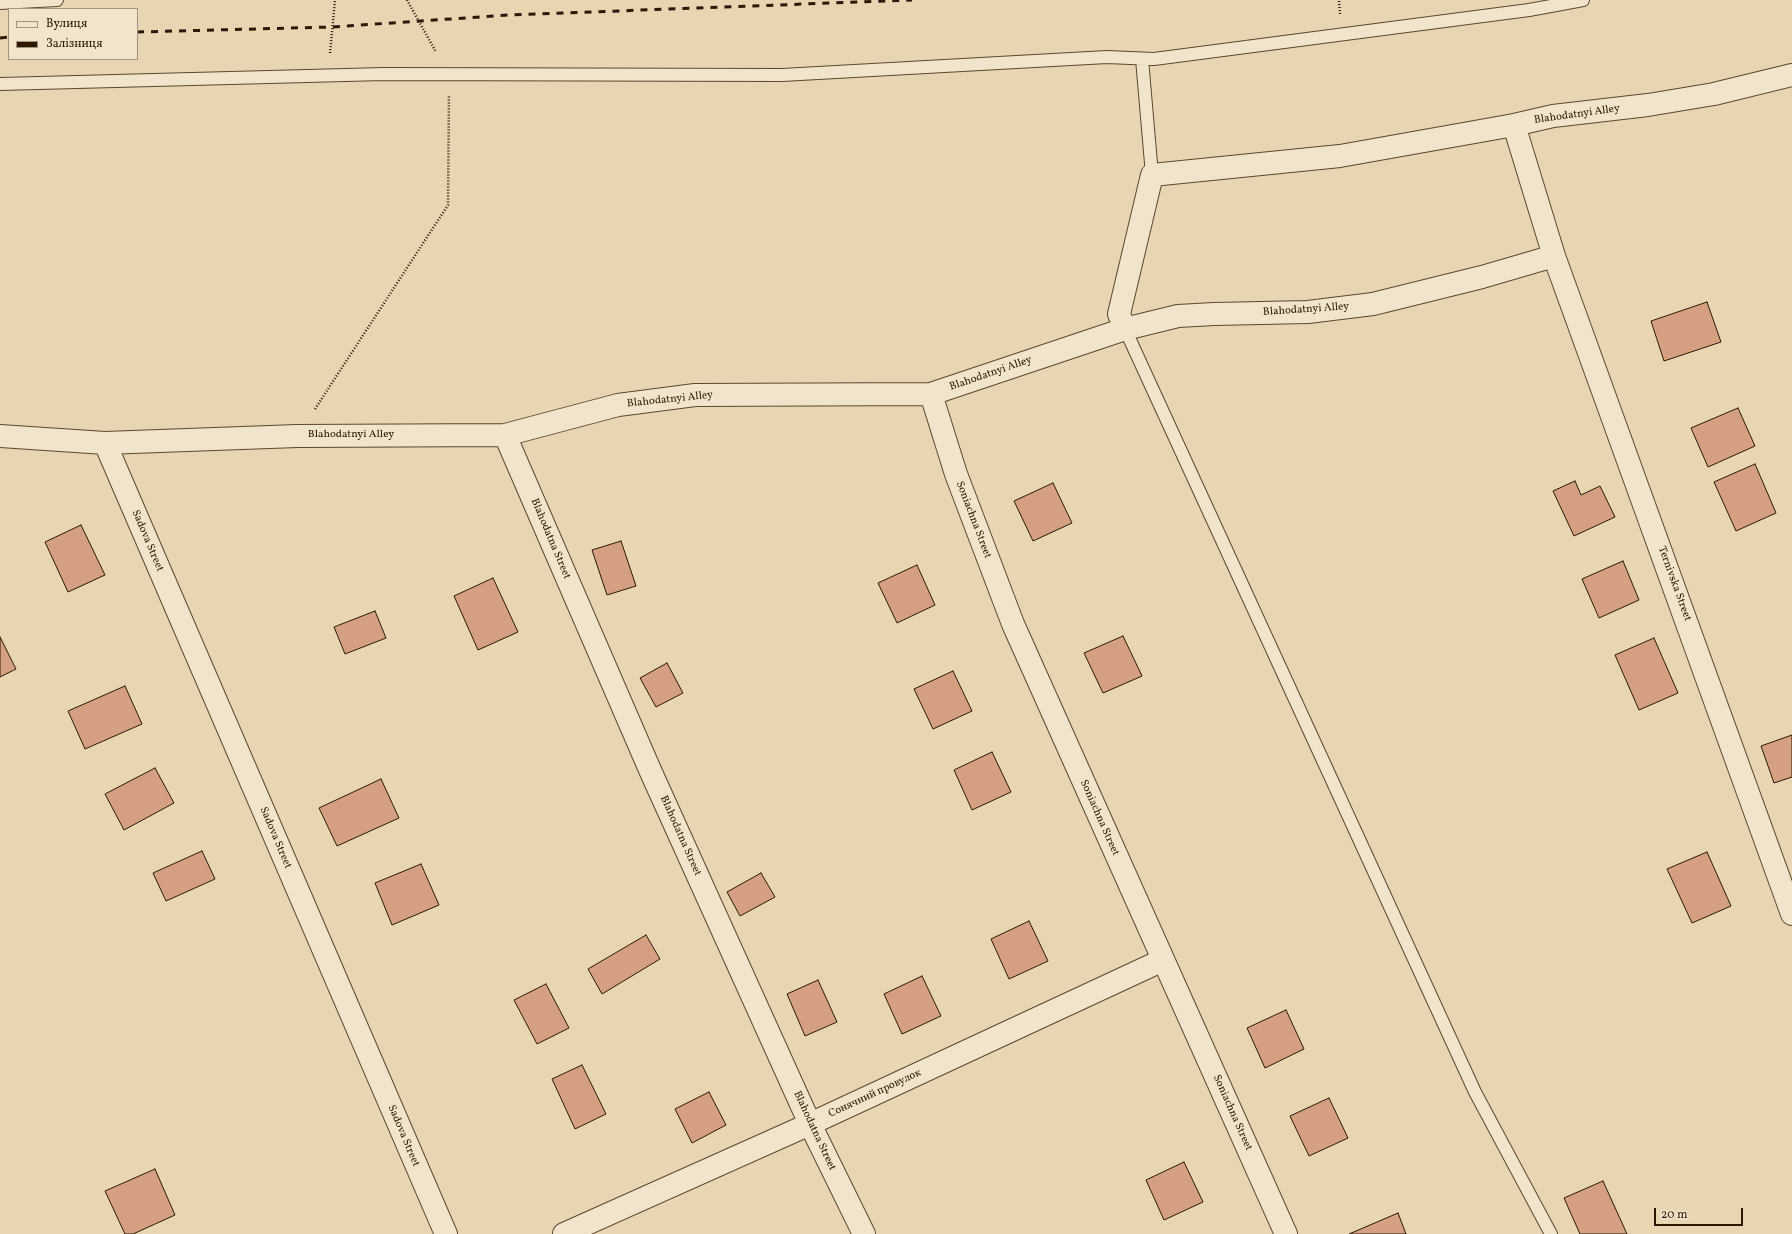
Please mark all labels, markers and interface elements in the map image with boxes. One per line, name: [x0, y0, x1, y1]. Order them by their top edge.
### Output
legend: [8, 8, 138, 60]
text: Вулиця: [46, 16, 87, 32]
text: Залізниця: [46, 36, 102, 52]
street label: Blahodatnyi Alley: [1533, 102, 1621, 128]
street label: Blahodatnyi Alley: [1262, 300, 1350, 320]
street label: Blahodatnyi Alley: [948, 354, 1034, 394]
street label: Blahodatnyi Alley: [626, 389, 714, 411]
street label: Blahodatnyi Alley: [308, 428, 394, 442]
street label: Soniachna Street: [952, 480, 994, 560]
street label: Blahodatna Street: [527, 497, 573, 581]
street label: Sadova Street: [128, 508, 166, 574]
street label: Ternivska Street: [1654, 545, 1694, 623]
street label: Soniachna Street: [1076, 778, 1122, 858]
street label: Blahodatna Street: [656, 794, 704, 878]
street label: Sadova Street: [256, 805, 294, 871]
street label: Сонячний провулок: [827, 1067, 923, 1121]
street label: Soniachna Street: [1209, 1073, 1255, 1153]
street label: Blahodatna Street: [790, 1089, 838, 1173]
street label: Sadova Street: [384, 1103, 422, 1169]
scale bar: [1656, 1200, 1745, 1226]
text: 20 m: [1661, 1207, 1688, 1223]

